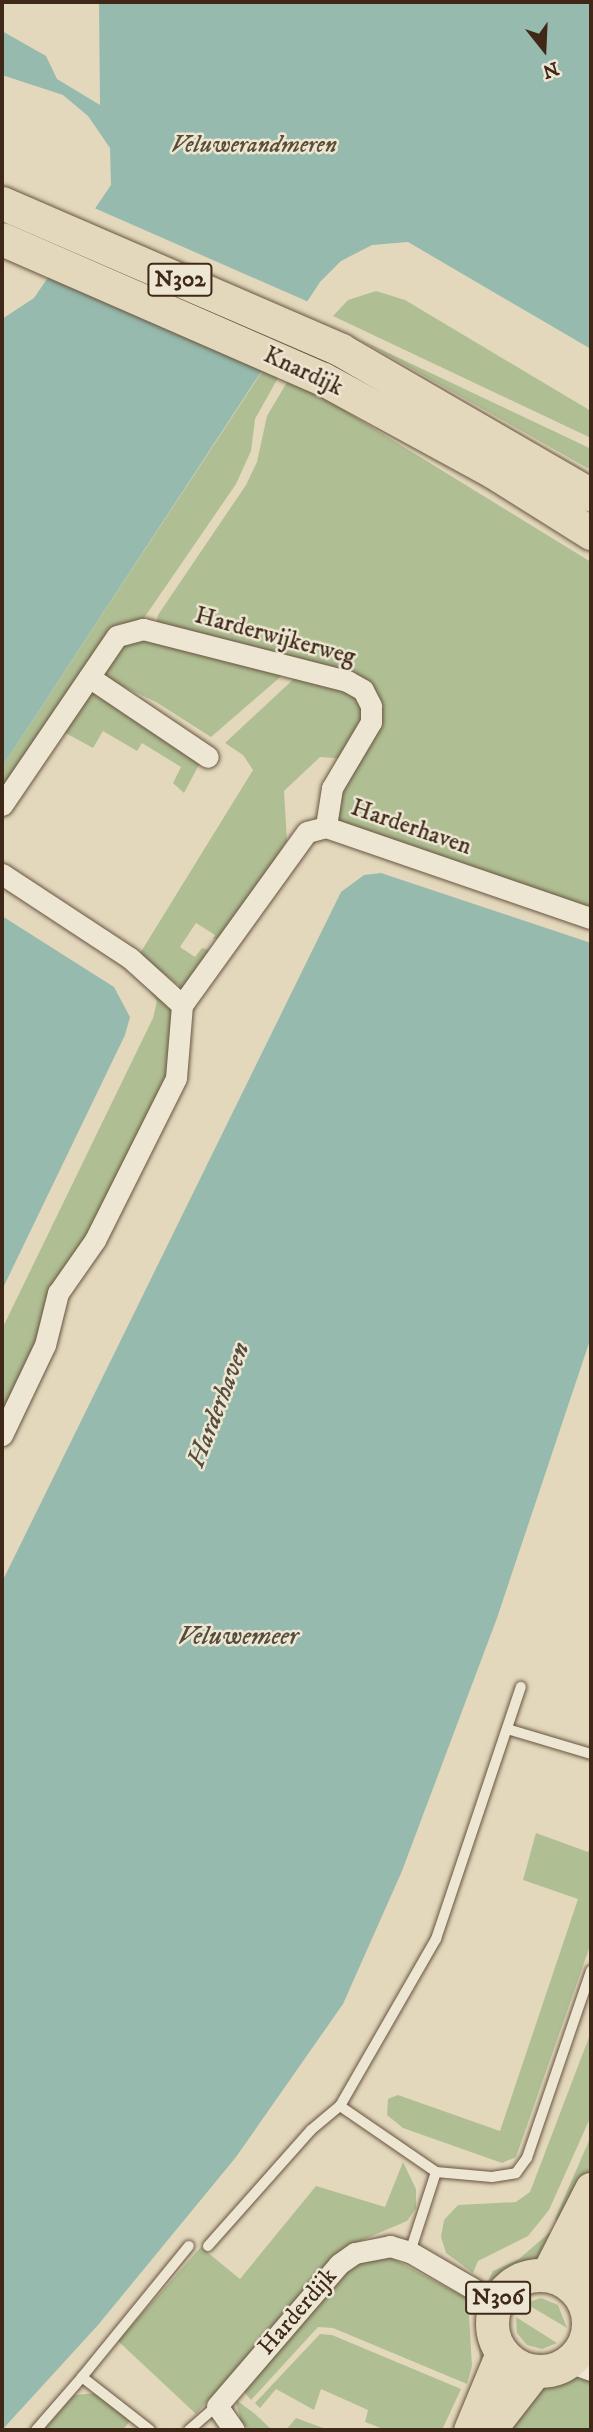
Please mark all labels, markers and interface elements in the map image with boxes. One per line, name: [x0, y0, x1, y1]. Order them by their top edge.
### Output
north arrow: [509, 14, 579, 84]
text: N: [540, 56, 562, 83]
park label: Veluwerandmeren: [171, 132, 337, 160]
road number: N302: [147, 260, 213, 300]
street label: Knardijk: [259, 341, 347, 403]
street label: Harderwijkerweg: [191, 602, 359, 672]
street label: Harderhaven: [347, 794, 475, 862]
water label: Harderhaven: [181, 1338, 257, 1472]
water label: Veluwemeer: [178, 1621, 298, 1653]
street label: Harderdijk: [252, 2263, 344, 2361]
road number: N306: [465, 2278, 531, 2318]

